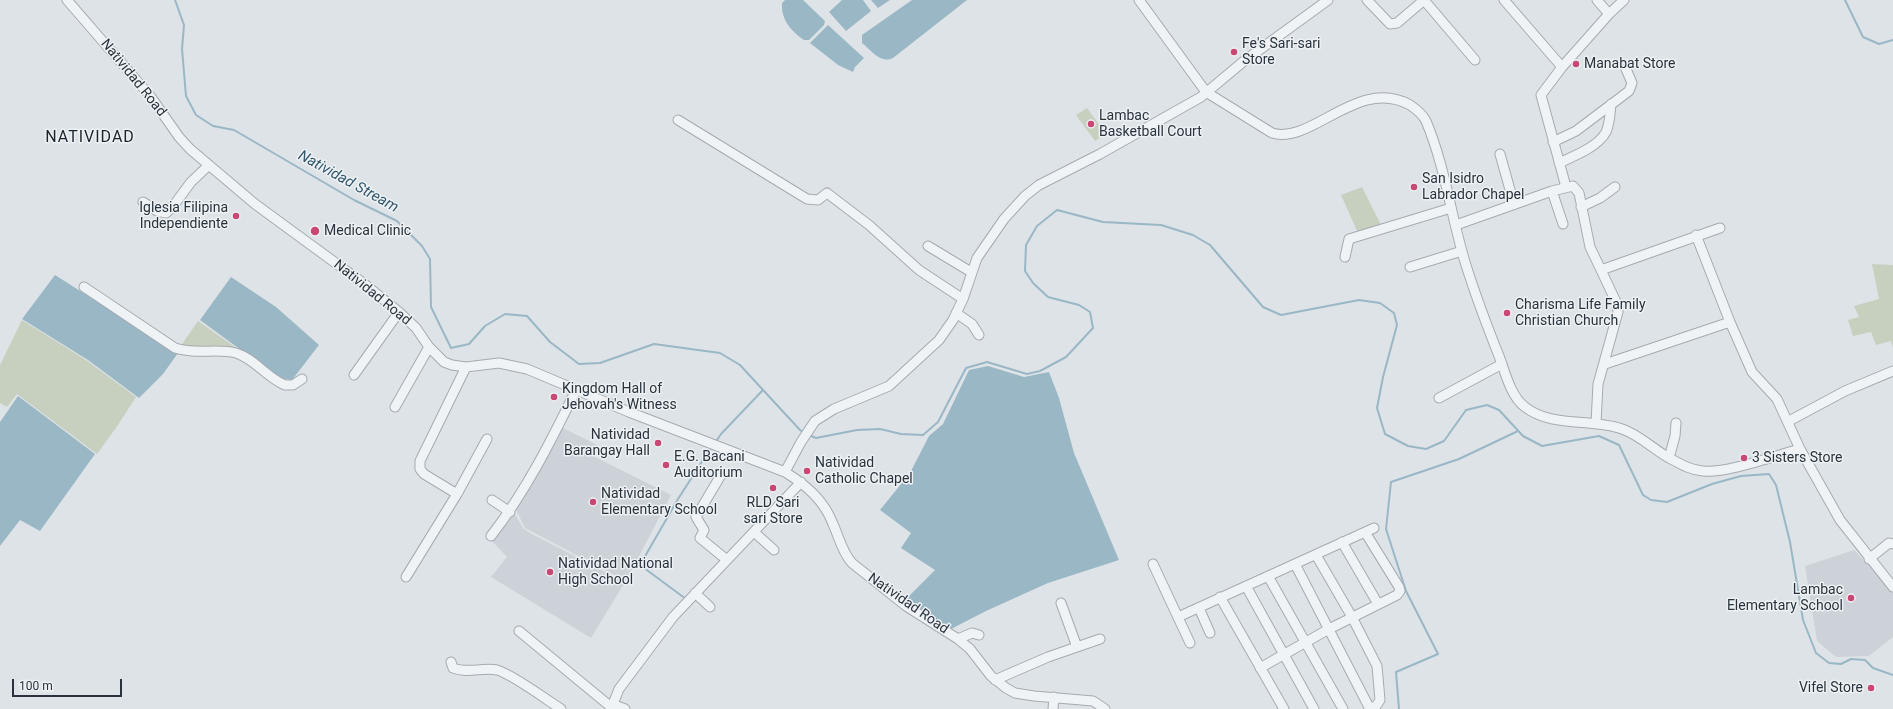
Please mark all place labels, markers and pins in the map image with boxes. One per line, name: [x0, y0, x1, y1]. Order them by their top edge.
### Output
place label: Fe's Sari-sari Store: [1242, 36, 1320, 68]
marker: Fe's Sari-sari Store: [1229, 47, 1239, 57]
place label: Manabat Store: [1584, 56, 1675, 72]
marker: Manabat Store: [1571, 59, 1581, 69]
place label: Lambac Basketball Court: [1099, 108, 1202, 140]
marker: Lambac Basketball Court: [1086, 119, 1096, 129]
place label: San Isidro Labrador Chapel: [1422, 171, 1524, 204]
marker: San Isidro Labrador Chapel: [1409, 182, 1419, 192]
place label: Iglesia Filipina Independiente: [139, 200, 228, 232]
marker: Iglesia Filipina Independiente: [231, 211, 241, 221]
place label: Medical Clinic: [324, 223, 411, 239]
marker: Medical Clinic: [309, 225, 321, 237]
place label: Charisma Life Family Christian Church: [1515, 297, 1646, 330]
marker: Charisma Life Family Christian Church: [1502, 308, 1512, 318]
place label: Kingdom Hall of Jehovah's Witness: [562, 381, 677, 414]
marker: Kingdom Hall of Jehovah's Witness: [549, 392, 559, 402]
place label: Natividad Barangay Hall: [564, 427, 650, 460]
marker: Natividad Barangay Hall: [653, 438, 663, 448]
place label: E.G. Bacani Auditorium: [674, 449, 745, 482]
place label: 3 Sisters Store: [1752, 450, 1843, 466]
marker: 3 Sisters Store: [1739, 453, 1749, 463]
place label: Natividad Catholic Chapel: [815, 455, 913, 488]
marker: E.G. Bacani Auditorium: [661, 460, 671, 470]
marker: Natividad Catholic Chapel: [802, 466, 812, 476]
marker: RLD Sari sari Store: [768, 483, 778, 493]
place label: Natividad Elementary School: [601, 486, 717, 518]
place label: RLD Sari sari Store: [743, 495, 803, 528]
marker: Natividad Elementary School: [588, 497, 598, 507]
place label: Natividad National High School: [558, 556, 673, 588]
marker: Natividad National High School: [545, 567, 555, 577]
place label: Lambac Elementary School: [1727, 582, 1843, 614]
marker: Lambac Elementary School: [1846, 593, 1856, 603]
place label: Vifel Store: [1799, 680, 1863, 696]
marker: Vifel Store: [1866, 683, 1876, 693]

